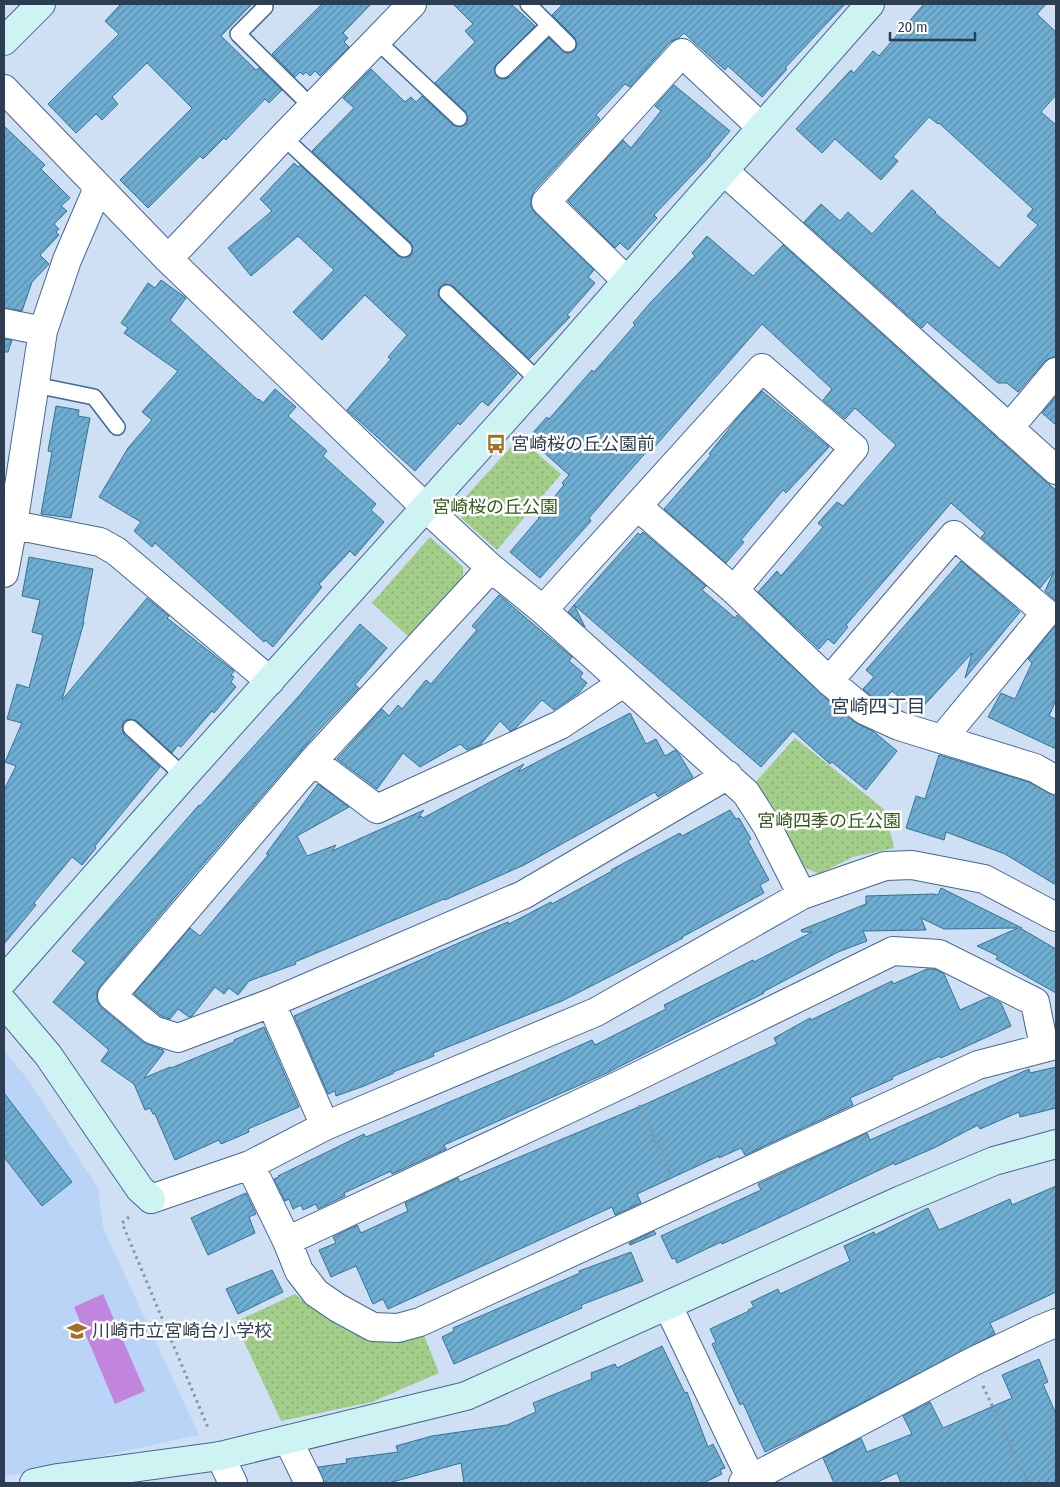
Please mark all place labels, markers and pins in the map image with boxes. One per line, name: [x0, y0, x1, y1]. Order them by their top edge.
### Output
bus stop icon: 宮崎桜の丘公園前: [485, 433, 507, 455]
place label: 宮崎桜の丘公園前: [511, 433, 655, 455]
school or university icon: 川崎市立宮崎台小学校: [66, 1320, 88, 1342]
place label: 川崎市立宮崎台小学校: [92, 1320, 272, 1342]

